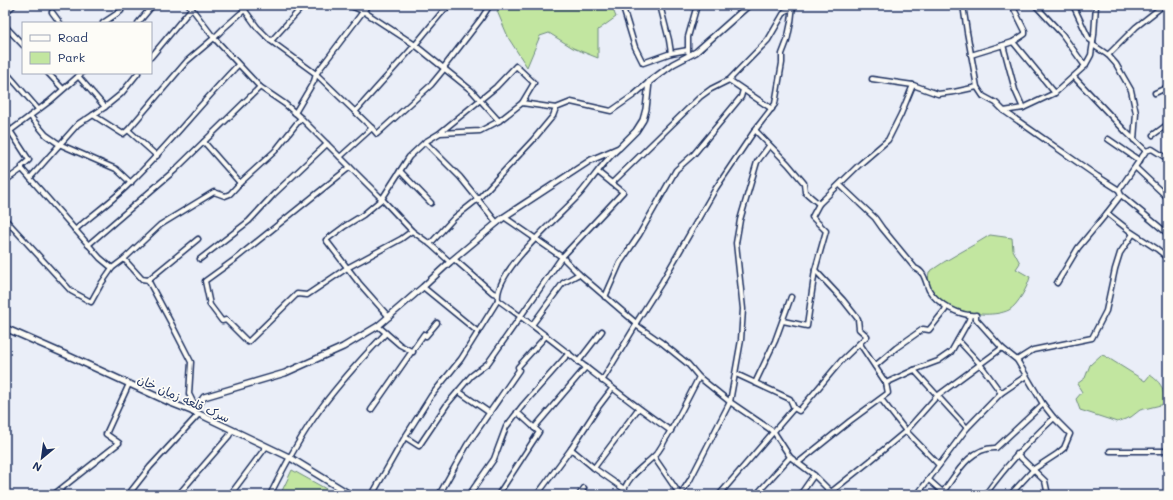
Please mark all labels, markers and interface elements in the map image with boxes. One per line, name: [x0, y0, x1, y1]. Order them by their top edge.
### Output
legend: [22, 22, 152, 74]
text: Road: [58, 29, 88, 45]
text: Park: [58, 49, 85, 65]
street label: سرک قلعه زمان خان: [135, 370, 233, 426]
north arrow: [22, 438, 62, 478]
text: N: [30, 459, 44, 476]

